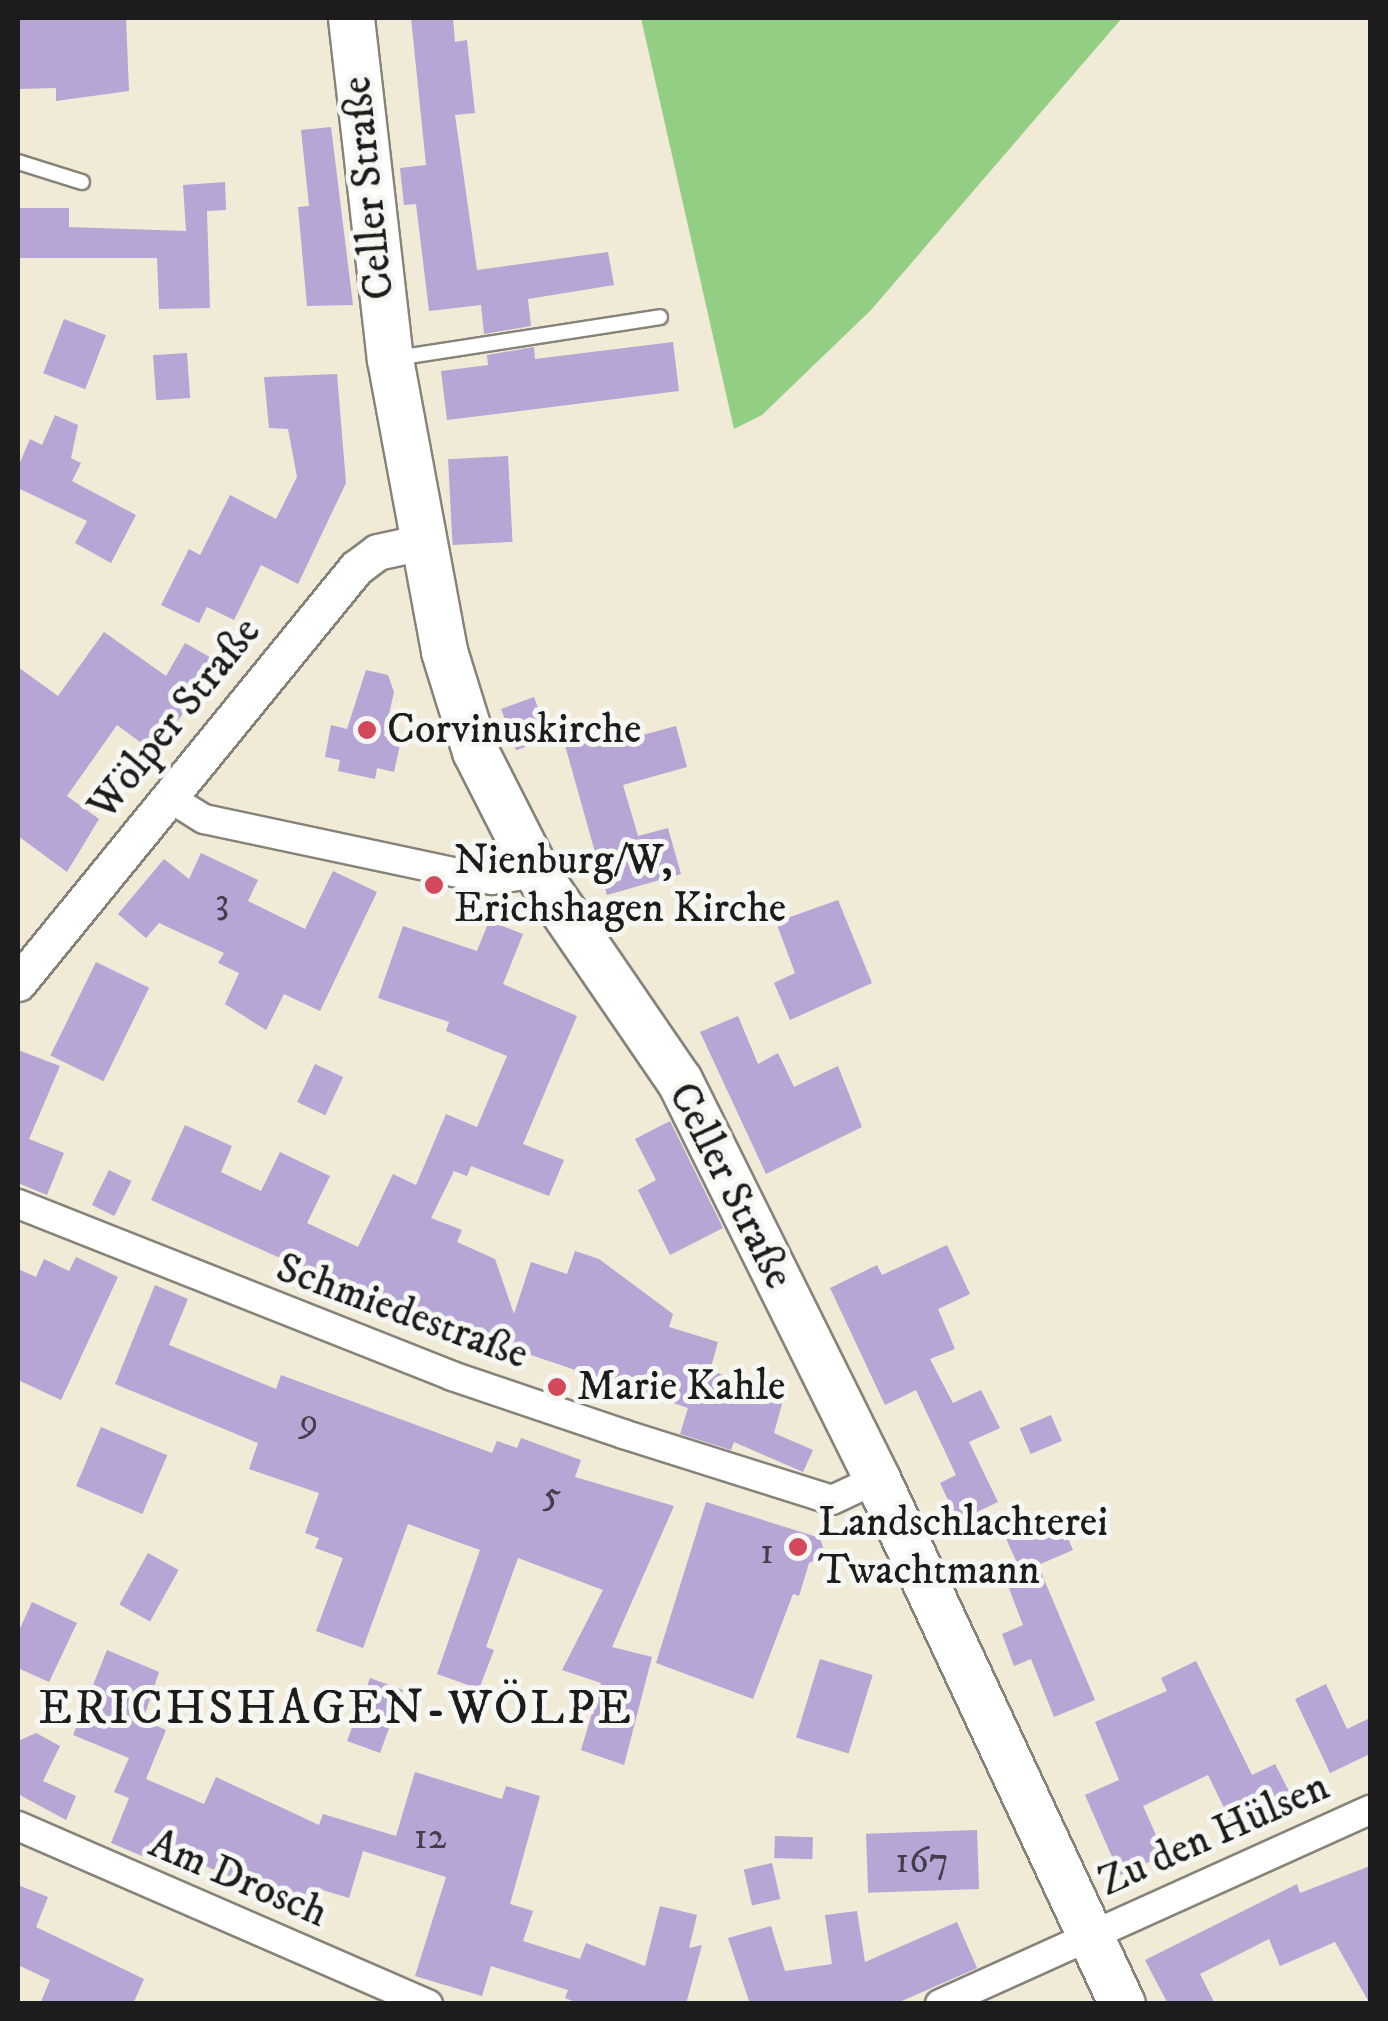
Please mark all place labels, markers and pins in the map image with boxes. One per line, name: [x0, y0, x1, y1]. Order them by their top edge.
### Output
place label: Corvinuskirche: [387, 705, 641, 755]
marker: Corvinuskirche: [356, 719, 378, 741]
place label: Nienburg/W, Erichshagen Kirche: [454, 836, 786, 934]
marker: Nienburg/W, Erichshagen Kirche: [423, 874, 445, 896]
place label: Marie Kahle: [577, 1362, 785, 1412]
marker: Marie Kahle: [546, 1376, 568, 1398]
place label: Landschlachterei Twachtmann: [818, 1498, 1108, 1596]
marker: Landschlachterei Twachtmann: [787, 1536, 809, 1558]

